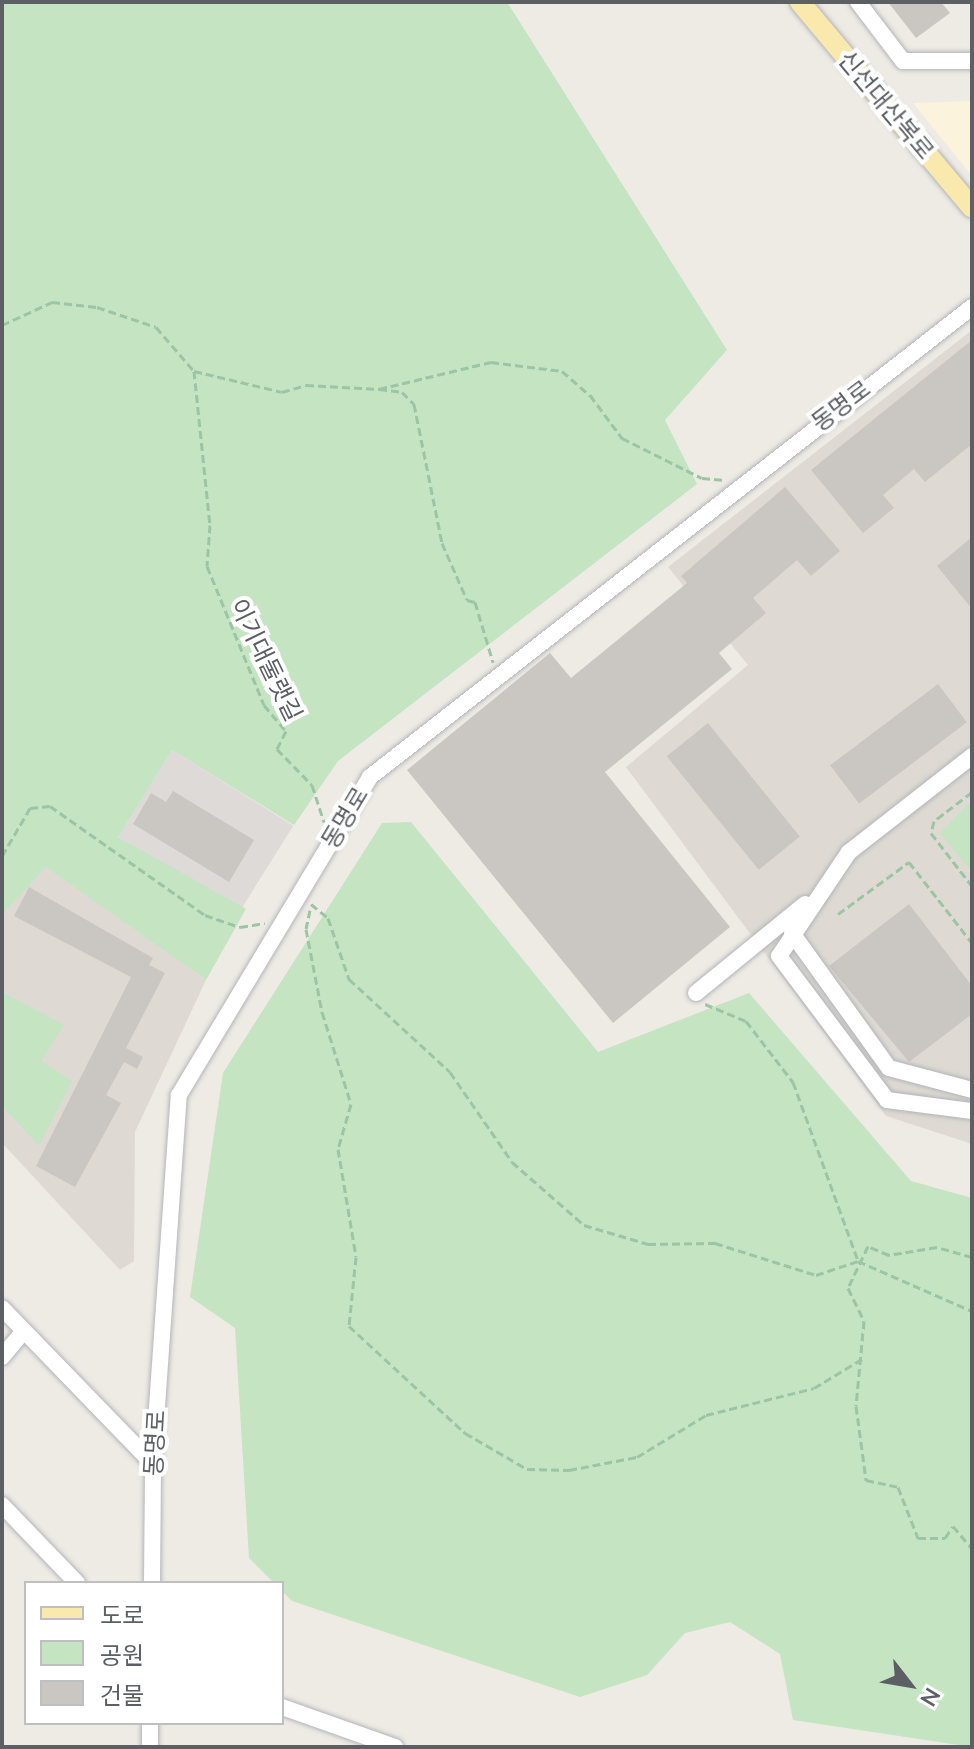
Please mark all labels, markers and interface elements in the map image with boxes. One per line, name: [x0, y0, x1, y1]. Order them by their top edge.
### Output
street label: 신선대산복로: [832, 45, 940, 165]
street label: 동명로: [806, 375, 876, 437]
street label: 이기대둘랫길: [224, 594, 308, 726]
street label: 동명로: [316, 782, 374, 854]
street label: 동명로: [139, 1409, 171, 1477]
legend: [24, 1581, 284, 1725]
text: 도로: [100, 1600, 144, 1630]
text: 공원: [100, 1640, 144, 1670]
north arrow: [870, 1645, 950, 1725]
text: 건물: [100, 1680, 144, 1710]
text: N: [914, 1683, 947, 1712]

